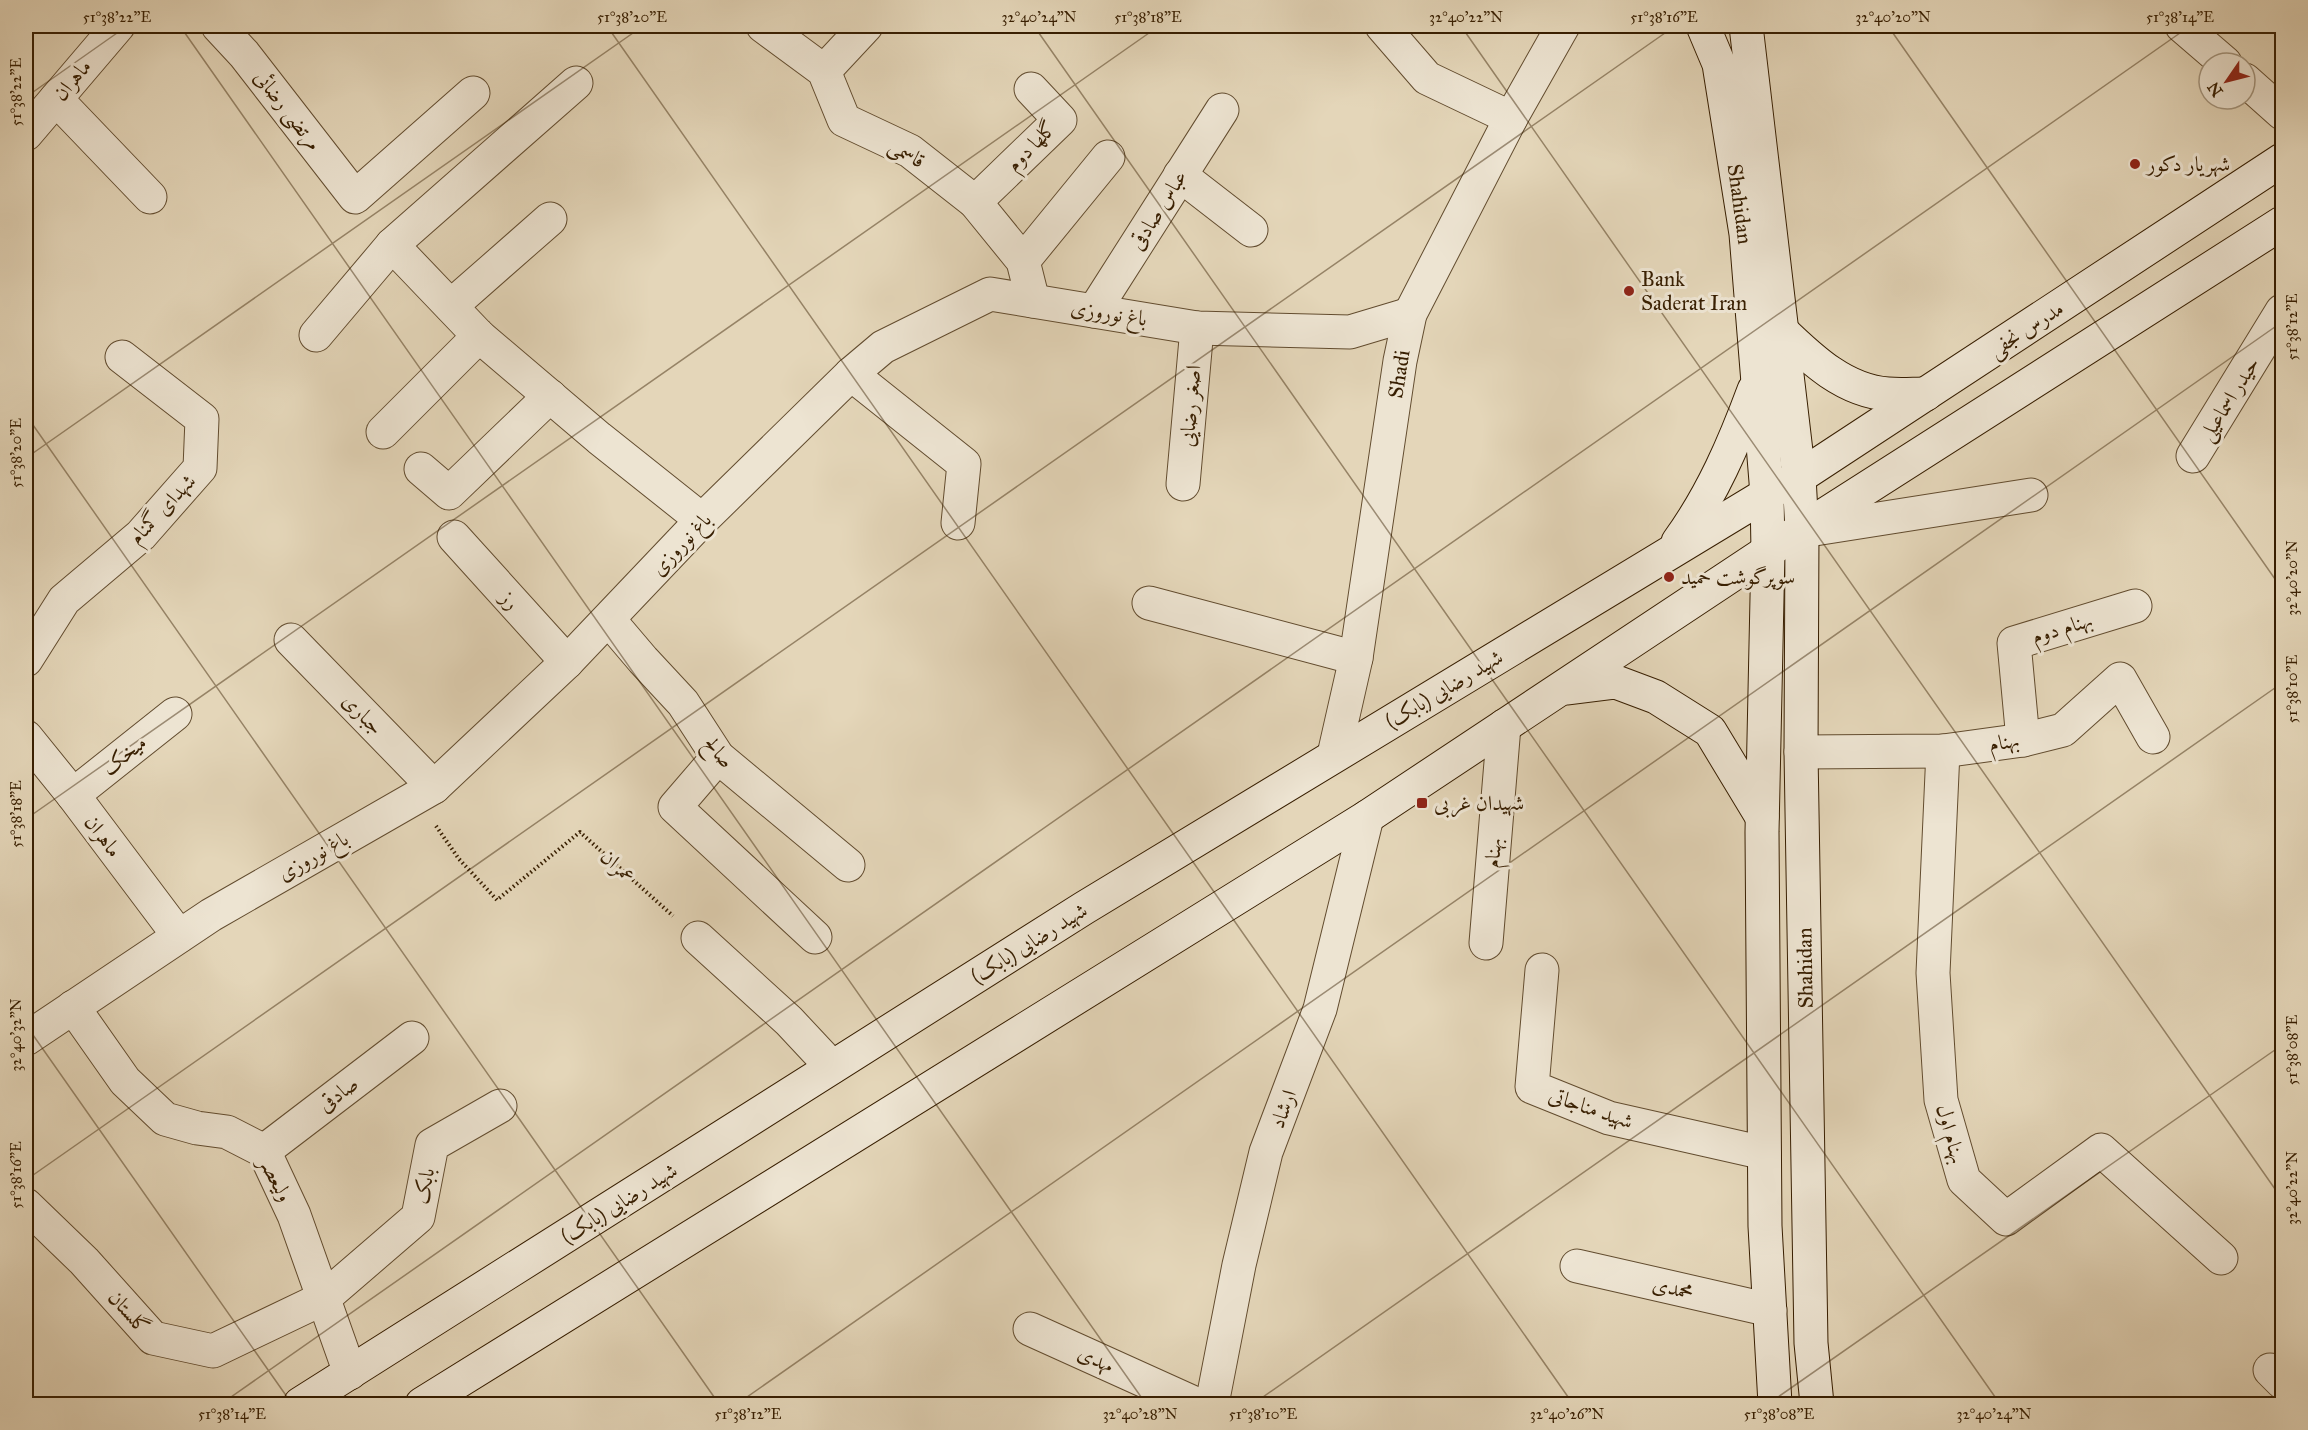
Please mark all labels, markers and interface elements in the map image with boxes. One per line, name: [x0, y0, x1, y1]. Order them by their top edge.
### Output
text: 51°38'22"E: [83, 8, 152, 26]
text: 51°38'20"E: [597, 8, 667, 26]
text: 32°40'24"N: [1001, 8, 1077, 26]
text: 51°38'18"E: [1114, 8, 1182, 26]
text: 32°40'22"N: [1429, 8, 1503, 26]
text: 51°38'16"E: [1630, 8, 1698, 26]
text: 32°40'20"N: [1855, 8, 1931, 26]
text: 51°38'14"E: [2146, 8, 2214, 26]
north arrow: [2197, 51, 2257, 111]
street label: ماهران: [47, 54, 97, 106]
text: 51°38'22"E: [7, 57, 25, 126]
street label: مرتضی رضائی: [247, 65, 327, 157]
text: N: [2203, 78, 2227, 100]
street label: گلها دوم: [1000, 115, 1065, 181]
street label: قاسمی: [884, 132, 930, 175]
place label: شهریار دکور: [2145, 151, 2230, 178]
marker: شهریار دکور: [2128, 157, 2142, 171]
street label: Shahidan: [1722, 162, 1758, 246]
street label: عباس صادقی: [1123, 165, 1193, 255]
place label: Bank Saderat Iran: [1641, 266, 1747, 316]
marker: Bank Saderat Iran: [1622, 284, 1636, 298]
text: 51°38'12"E: [2283, 293, 2301, 361]
street label: باغ نوروزی: [1068, 294, 1149, 337]
street label: مدرس نجفی: [1984, 295, 2069, 365]
street label: Shadi: [1382, 348, 1416, 400]
street label: حیدر اسماعیلی: [2193, 352, 2268, 448]
street label: اصغر رضایی: [1173, 364, 1208, 448]
text: 51°38'20"E: [7, 418, 25, 488]
street label: شهدای گمنام: [122, 468, 205, 553]
street label: باغ نوروزی: [645, 507, 720, 584]
text: 32°40'20"N: [2283, 540, 2301, 616]
place label: سوپرگوشت حمید: [1681, 564, 1795, 590]
marker: سوپرگوشت حمید: [1662, 570, 1676, 584]
street label: رز: [493, 584, 525, 615]
street label: بهنام دوم: [2028, 606, 2097, 654]
street label: شهید رضایی (بابک): [1381, 644, 1508, 735]
text: 51°38'10"E: [2283, 655, 2301, 723]
street label: جباری: [337, 688, 389, 740]
street label: بهنام: [1987, 727, 2022, 762]
street label: میخک: [96, 729, 152, 781]
street label: صالح: [694, 731, 740, 777]
text: 51°38'18"E: [7, 780, 25, 848]
place label: شهیدان غربی: [1434, 790, 1524, 818]
marker: شهیدان غربی: [1415, 796, 1429, 810]
street label: ماهران: [79, 810, 127, 862]
street label: باغ نوروزی: [273, 825, 355, 891]
street label: بهنام: [1479, 837, 1512, 870]
street label: عمران: [595, 843, 641, 889]
street label: شهید رضایی (بابک): [966, 897, 1093, 990]
street label: Shahidan: [1791, 927, 1819, 1009]
text: 32°40'32"N: [7, 998, 25, 1071]
text: 51°38'08"E: [2283, 1015, 2301, 1085]
street label: صادقی: [313, 1070, 363, 1118]
street label: شهید مناجاتی: [1545, 1081, 1637, 1135]
street label: ارشاد: [1264, 1086, 1302, 1132]
street label: بهنام اول: [1926, 1101, 1971, 1168]
text: 51°38'16"E: [7, 1141, 25, 1209]
street label: ولیعصر: [252, 1150, 299, 1206]
text: 32°40'22"N: [2283, 1151, 2301, 1225]
street label: شهید رضایی (بابک): [556, 1157, 683, 1250]
street label: بابک: [408, 1166, 440, 1206]
street label: محمدی: [1650, 1271, 1696, 1305]
street label: گلستان: [103, 1285, 155, 1339]
street label: مهدی: [1073, 1339, 1118, 1380]
text: 51°38'14"E: [198, 1405, 266, 1423]
text: 51°38'12"E: [714, 1405, 782, 1423]
text: 32°40'28"N: [1103, 1405, 1178, 1423]
text: 51°38'10"E: [1229, 1405, 1297, 1423]
text: 32°40'26"N: [1530, 1405, 1604, 1423]
text: 51°38'08"E: [1744, 1405, 1814, 1423]
text: 32°40'24"N: [1956, 1405, 2032, 1423]

